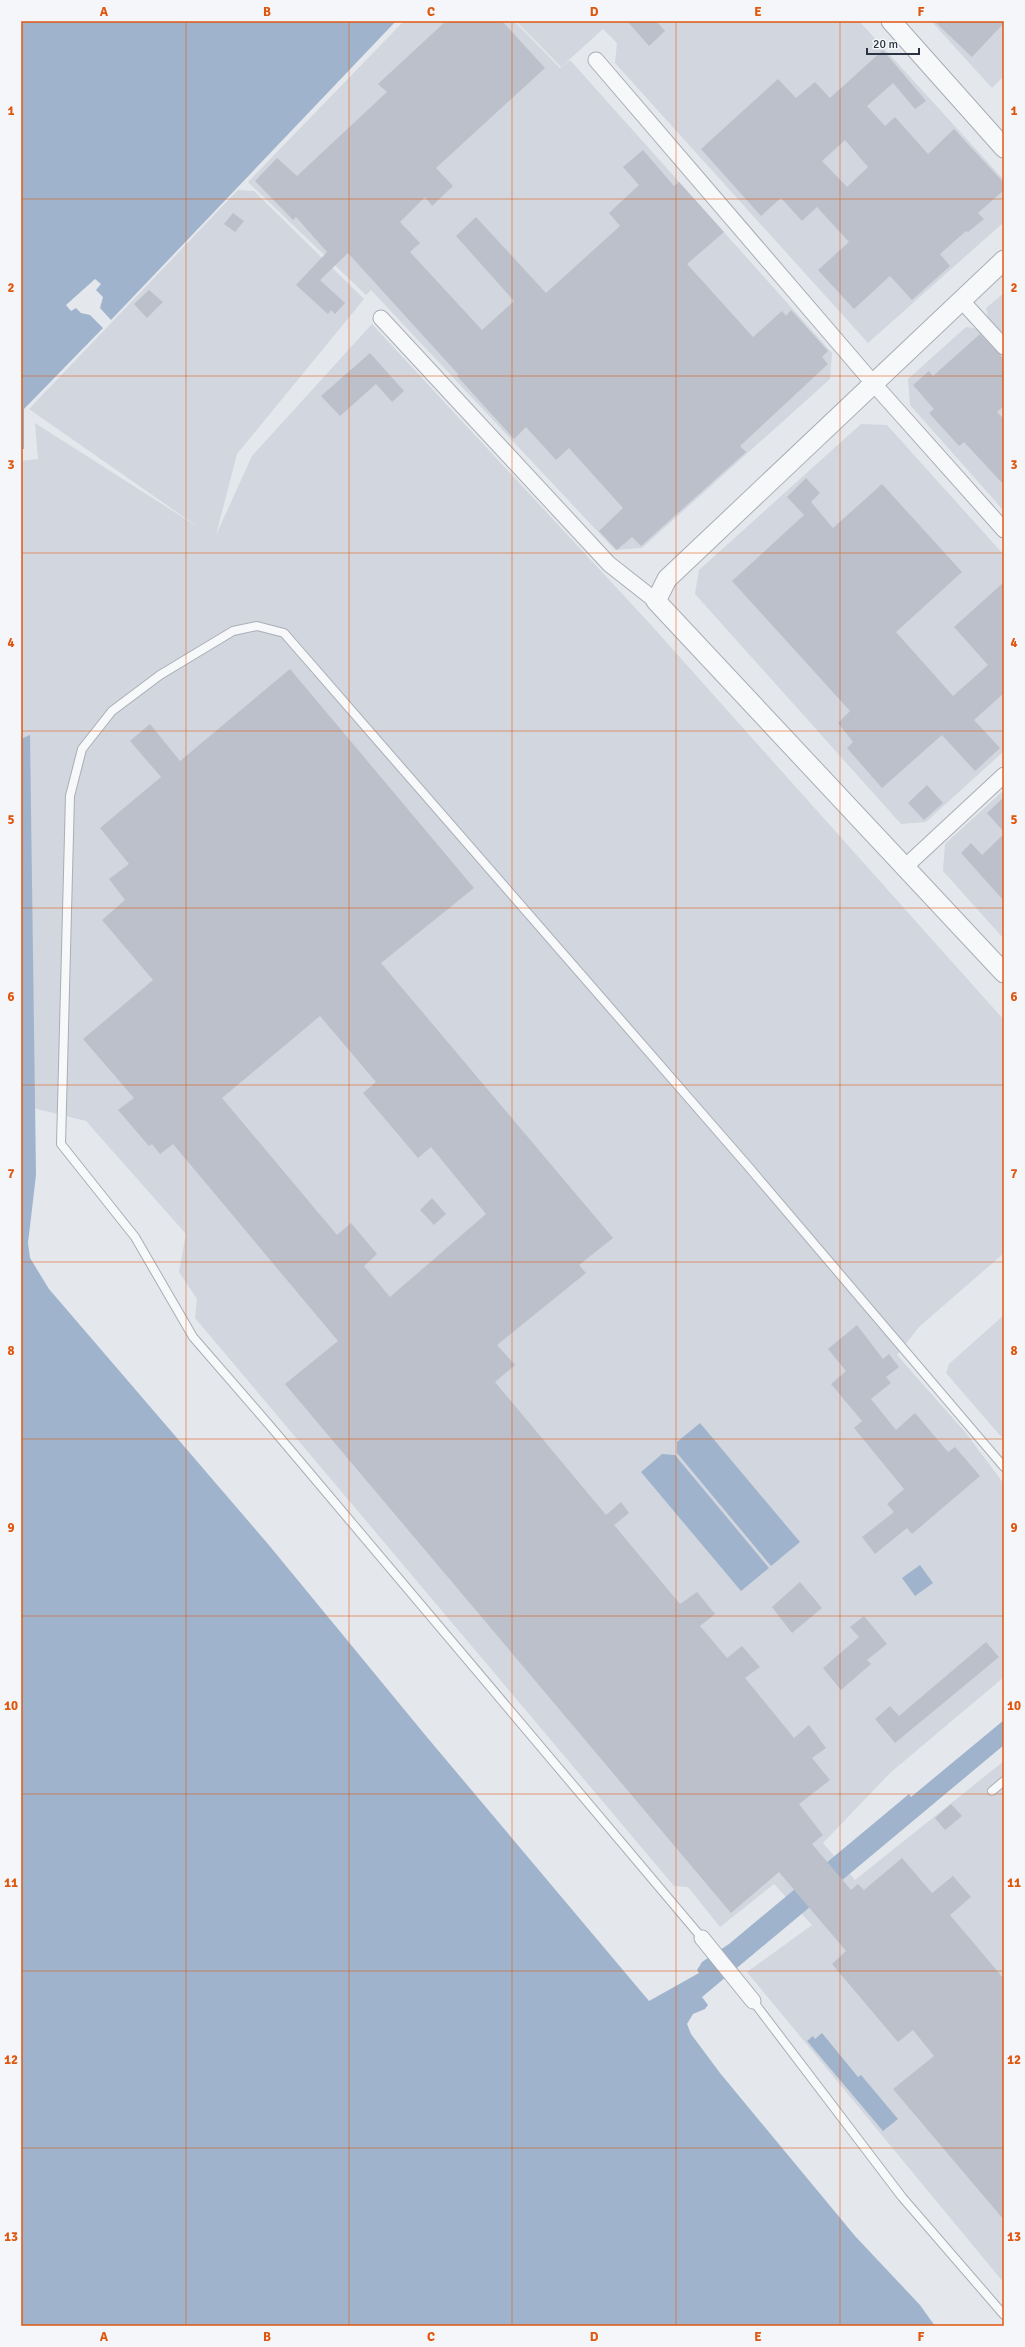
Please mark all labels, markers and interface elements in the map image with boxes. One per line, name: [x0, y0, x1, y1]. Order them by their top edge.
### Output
text: A: [100, 4, 109, 20]
text: B: [263, 4, 271, 20]
text: C: [427, 4, 435, 20]
text: D: [590, 4, 599, 20]
text: E: [754, 4, 762, 20]
text: F: [918, 4, 925, 20]
scale bar: [867, 30, 919, 56]
text: 20 m: [873, 37, 898, 52]
text: 1: [7, 103, 15, 119]
text: 1: [1010, 103, 1018, 119]
text: 2: [7, 280, 15, 296]
text: 2: [1010, 280, 1018, 296]
text: 3: [7, 457, 15, 473]
text: 3: [1010, 457, 1018, 473]
text: 4: [7, 635, 15, 651]
text: 4: [1010, 635, 1018, 651]
text: 5: [7, 812, 15, 828]
text: 5: [1010, 812, 1018, 828]
text: 6: [7, 989, 15, 1005]
text: 6: [1010, 989, 1018, 1005]
text: 7: [7, 1166, 15, 1182]
text: 7: [1010, 1166, 1018, 1182]
text: 8: [7, 1343, 15, 1359]
text: 8: [1010, 1343, 1018, 1359]
text: 9: [7, 1520, 15, 1536]
text: 9: [1010, 1520, 1018, 1536]
text: 10: [4, 1698, 18, 1714]
text: 10: [1007, 1698, 1021, 1714]
text: 11: [4, 1875, 18, 1891]
text: 11: [1007, 1875, 1021, 1891]
text: 12: [4, 2052, 18, 2068]
text: 12: [1007, 2052, 1021, 2068]
text: 13: [4, 2229, 18, 2245]
text: 13: [1007, 2229, 1021, 2245]
text: A: [100, 2329, 109, 2345]
text: B: [263, 2329, 271, 2345]
text: C: [427, 2329, 435, 2345]
text: D: [590, 2329, 599, 2345]
text: E: [754, 2329, 762, 2345]
text: F: [918, 2329, 925, 2345]

